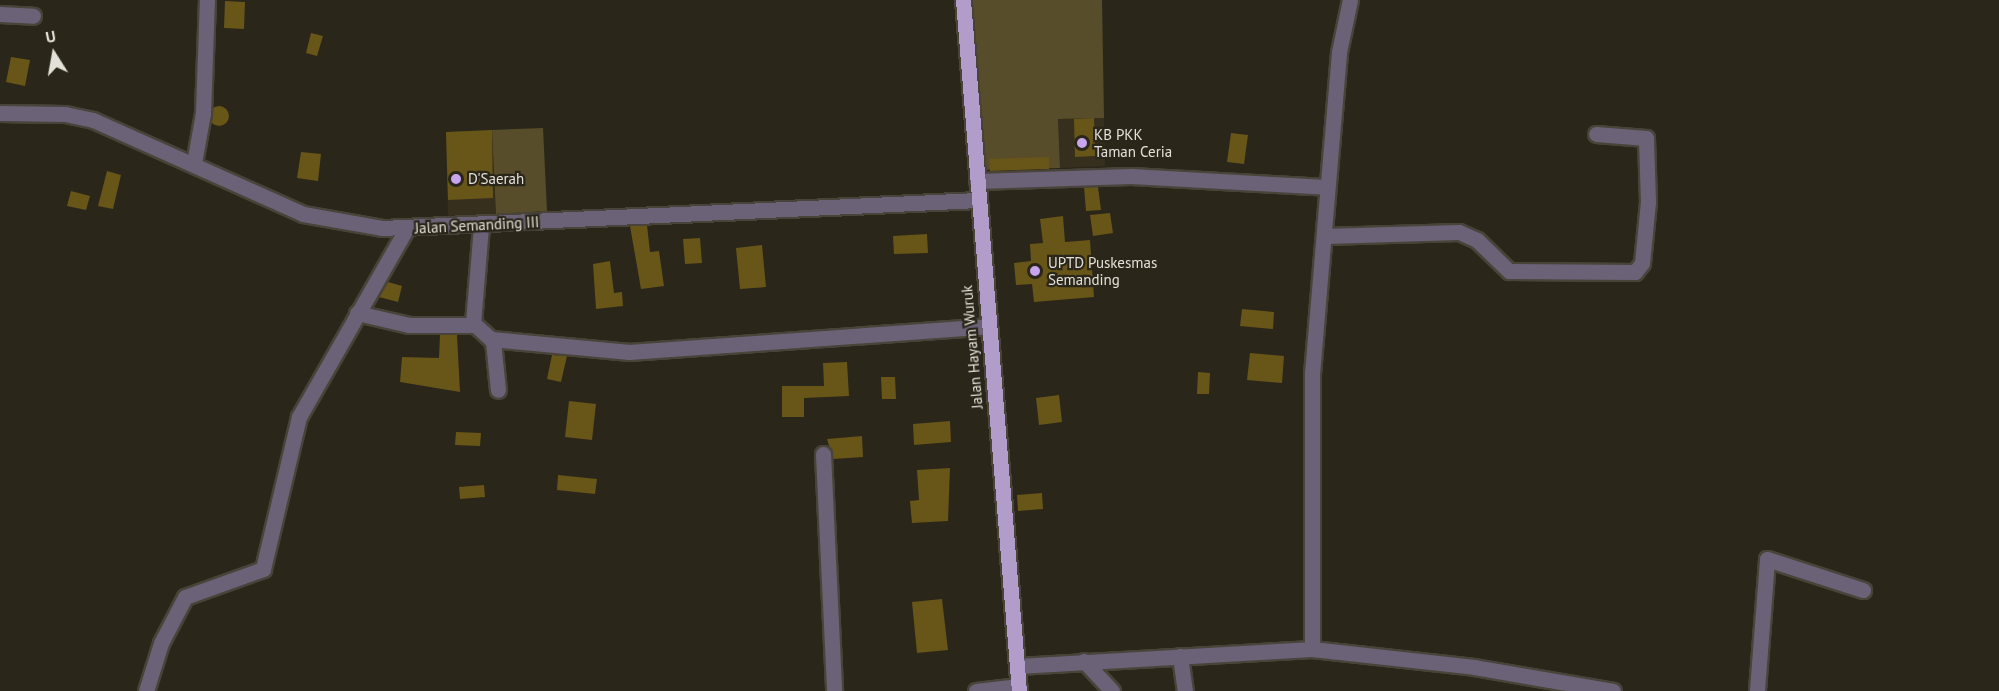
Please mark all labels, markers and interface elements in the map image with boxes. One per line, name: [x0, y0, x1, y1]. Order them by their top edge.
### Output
north arrow: [24, 24, 84, 84]
text: U: [44, 26, 57, 47]
place label: KB PKK Taman Ceria: [1094, 125, 1172, 160]
marker: KB PKK Taman Ceria: [1075, 136, 1089, 150]
place label: D'Saerah: [468, 170, 524, 188]
marker: D'Saerah: [449, 172, 463, 186]
street label: Jalan Semanding III: [414, 213, 540, 237]
place label: UPTD Puskesmas Semanding: [1048, 253, 1157, 288]
marker: UPTD Puskesmas Semanding: [1026, 262, 1044, 280]
street label: Jalan Hayam Wuruk: [958, 284, 986, 410]

